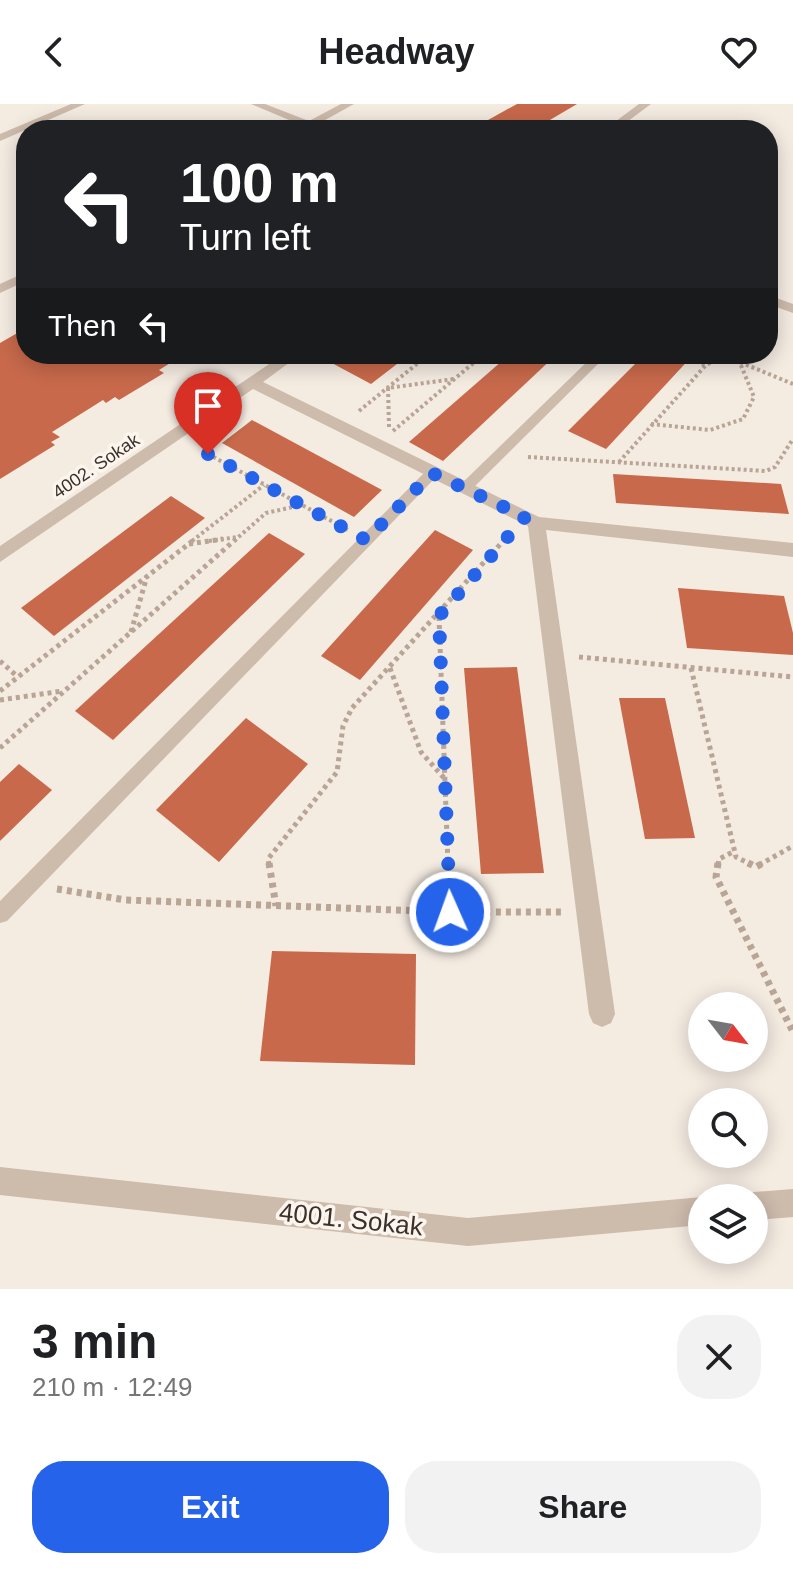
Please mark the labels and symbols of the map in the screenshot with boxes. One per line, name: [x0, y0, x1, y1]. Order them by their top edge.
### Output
pin: [174, 372, 242, 454]
street label: 4002. Sokak: [49, 429, 144, 502]
position arrow: [408, 870, 492, 954]
north arrow: [688, 992, 768, 1072]
street label: 4001. Sokak: [278, 1197, 425, 1242]

